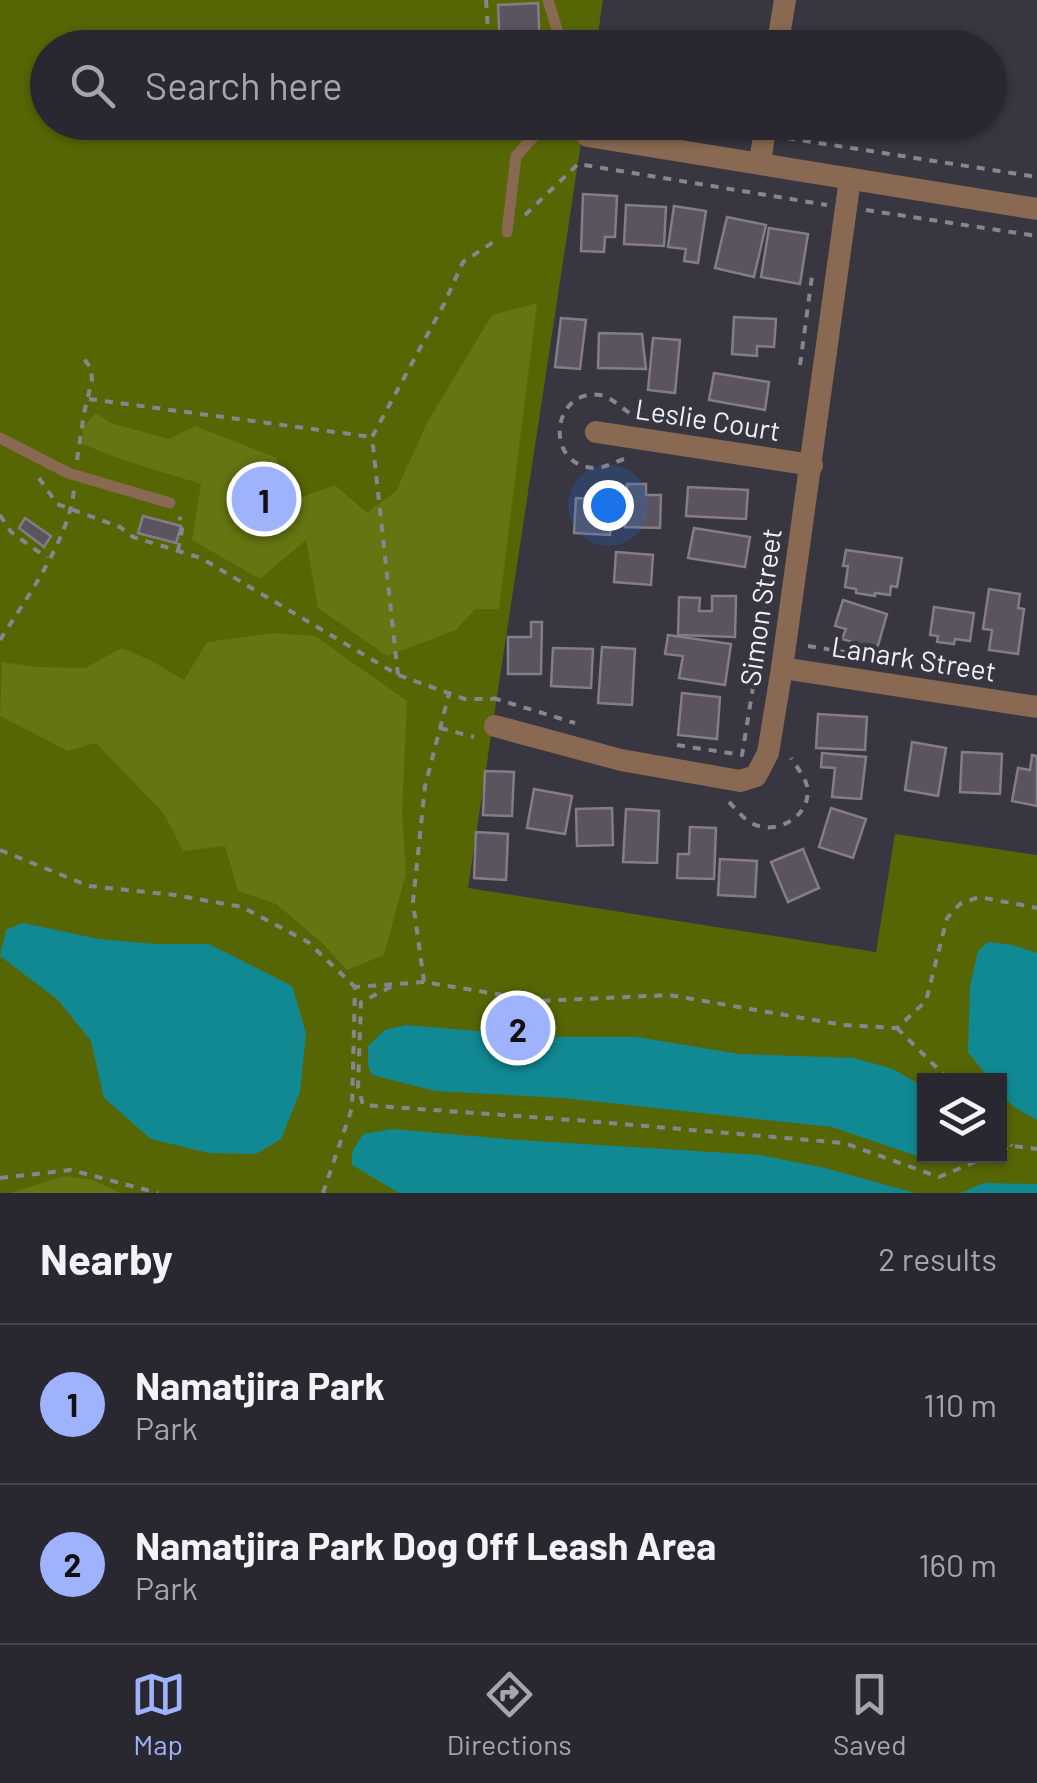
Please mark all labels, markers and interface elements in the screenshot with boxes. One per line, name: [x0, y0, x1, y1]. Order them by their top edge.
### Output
search box: [30, 30, 1007, 140]
icon: search: [65, 58, 120, 113]
text: Search here: [145, 62, 343, 108]
street label: Leslie Court: [633, 391, 783, 447]
pin: 1: [232, 462, 296, 536]
your location: [583, 480, 634, 531]
street label: Simon Street: [732, 526, 788, 688]
street label: Lanark Street: [829, 628, 999, 688]
pin: 2: [486, 990, 550, 1066]
map controls: [917, 1073, 1007, 1163]
button: layers: [917, 1073, 1007, 1163]
text: Nearby: [40, 1233, 173, 1283]
text: 2 results: [878, 1239, 997, 1277]
text: Namatjira Park: [135, 1362, 385, 1408]
text: 1: [67, 1385, 78, 1423]
text: 110 m: [924, 1385, 997, 1423]
text: Park: [135, 1408, 198, 1446]
text: Namatjira Park Dog Off Leash Area: [135, 1522, 716, 1568]
text: 2: [64, 1545, 81, 1583]
text: 160 m: [918, 1545, 997, 1583]
text: Park: [135, 1568, 198, 1606]
tab: Map: [131, 1667, 186, 1761]
tab: Directions: [447, 1667, 572, 1761]
tab: Saved: [833, 1667, 906, 1761]

